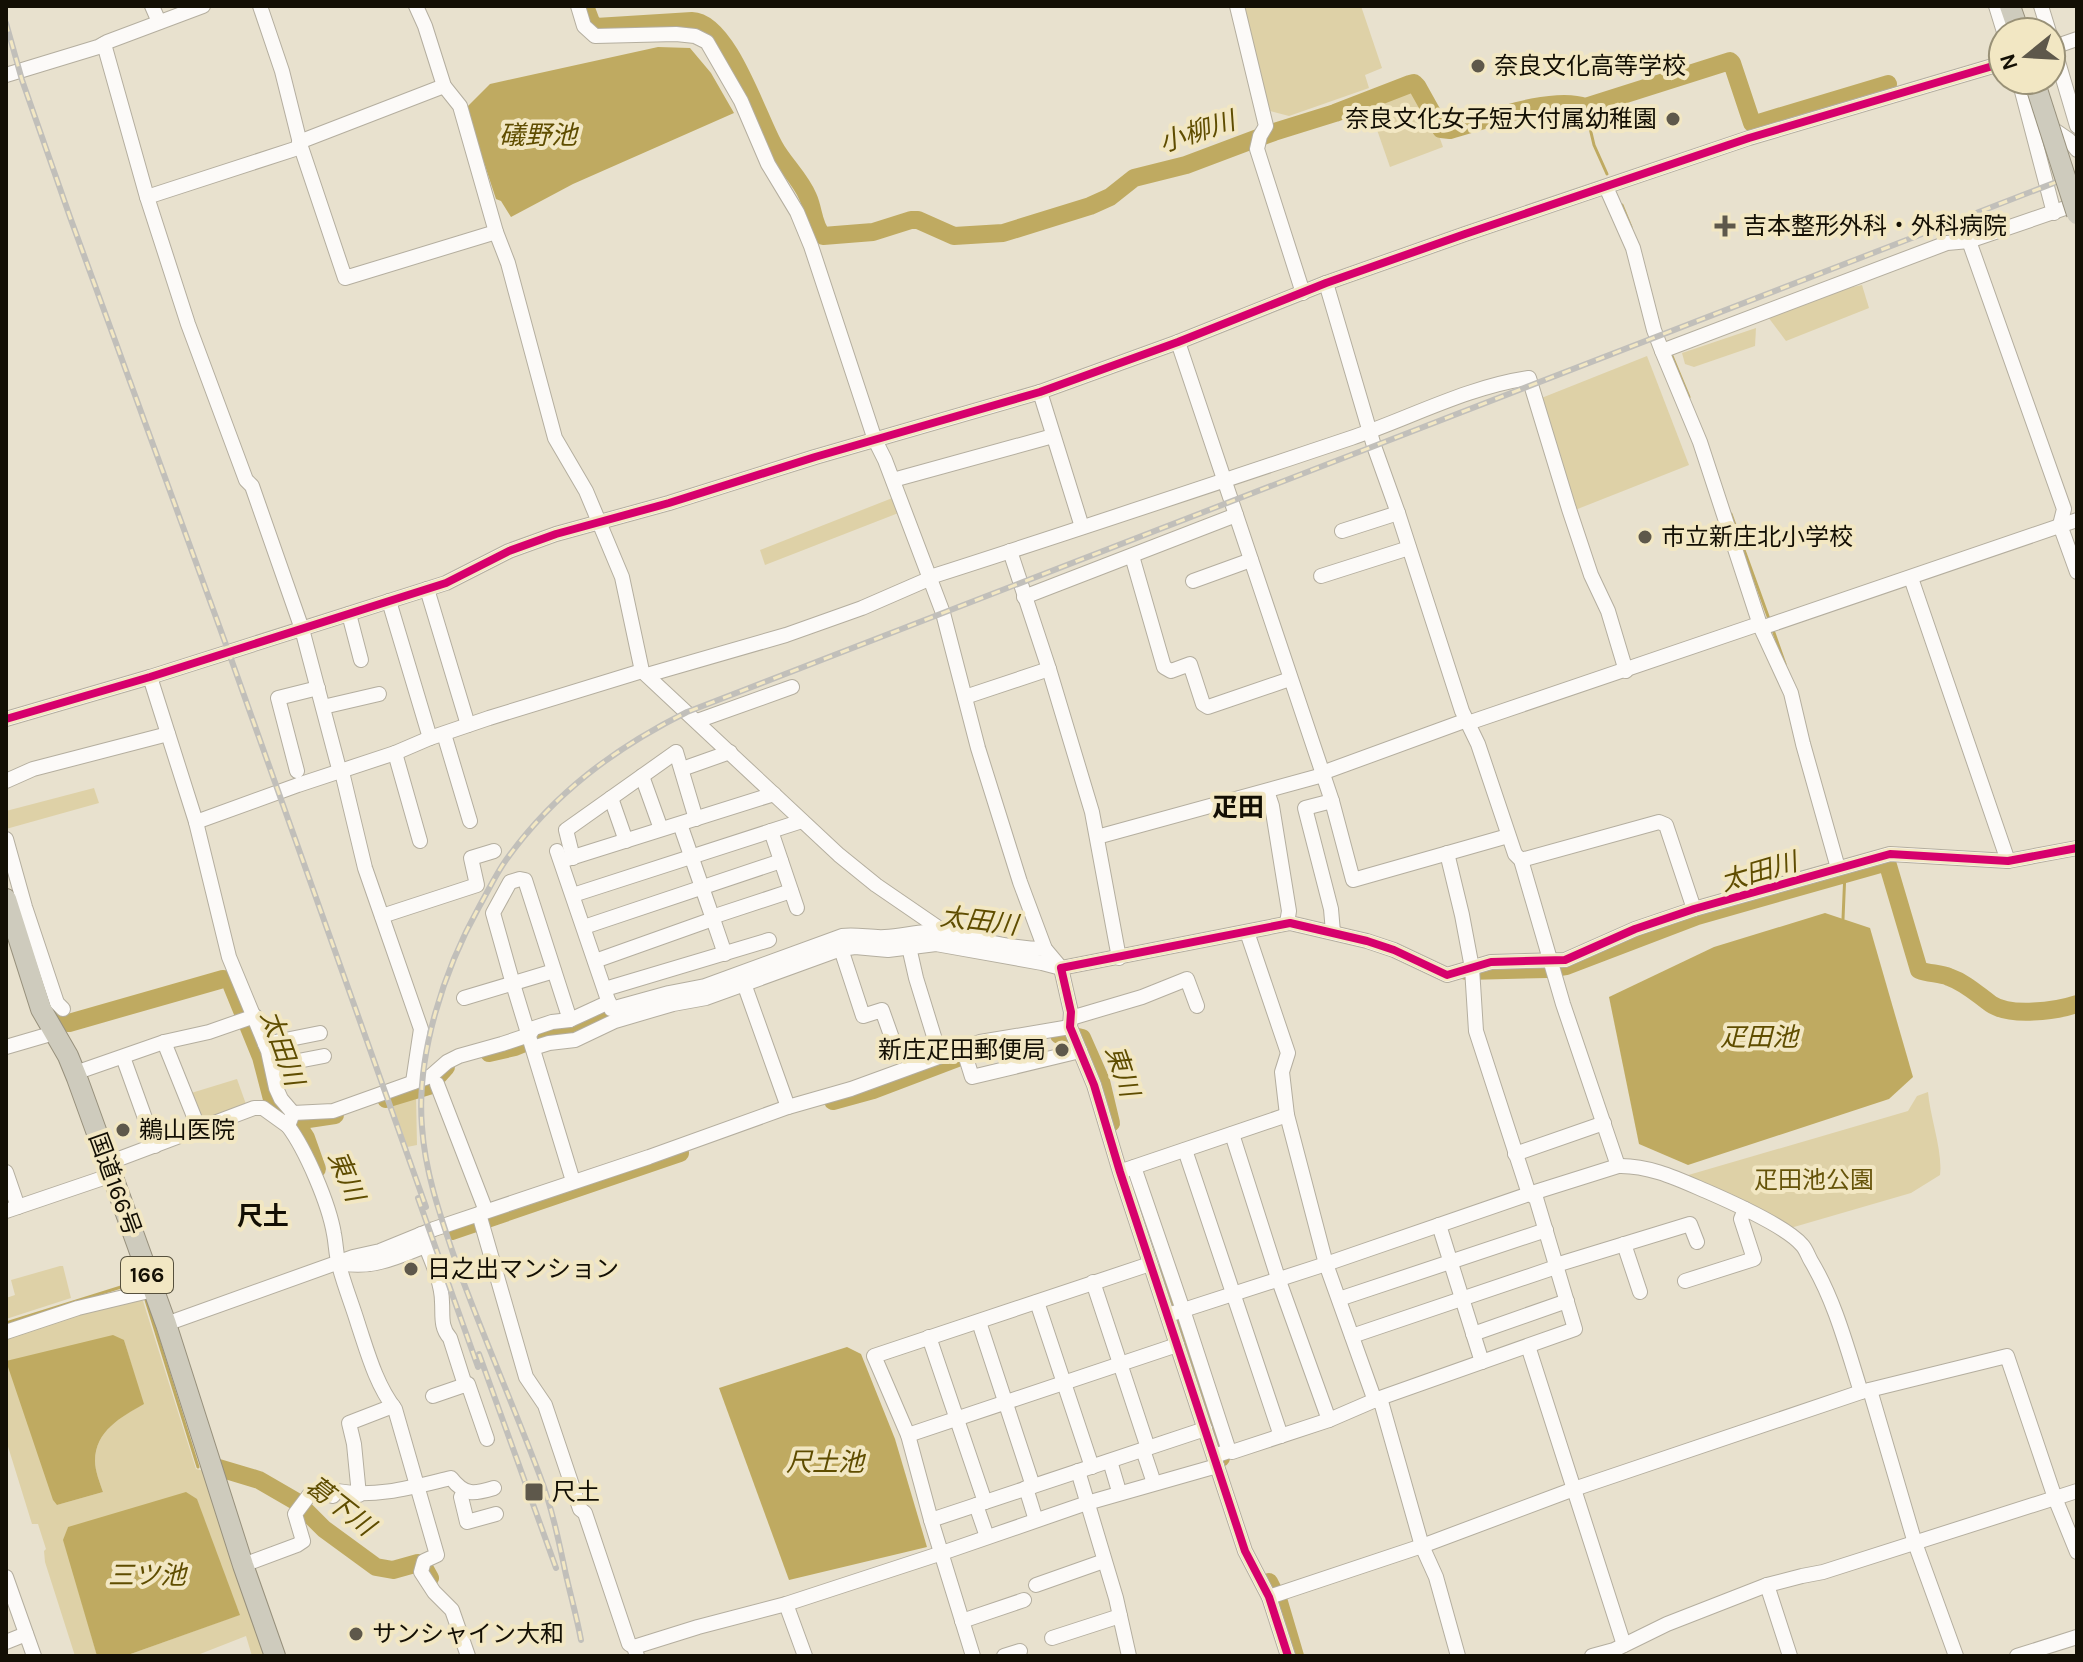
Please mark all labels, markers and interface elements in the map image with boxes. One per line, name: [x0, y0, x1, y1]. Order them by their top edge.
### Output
north arrow: [1987, 16, 2067, 96]
text: N: [1994, 50, 2024, 73]
place label: 奈良文化高等学校: [1494, 52, 1686, 80]
marker: 奈良文化高等学校: [1469, 57, 1487, 75]
water label: 小柳川: [1155, 104, 1242, 159]
place label: 奈良文化女子短大付属幼稚園: [1345, 105, 1657, 133]
marker: 奈良文化女子短大付属幼稚園: [1664, 110, 1682, 128]
water label: 礒野池: [499, 120, 580, 151]
place label: 吉本整形外科・外科病院: [1743, 212, 2007, 240]
marker: 吉本整形外科・外科病院: [1714, 215, 1736, 237]
place label: 市立新庄北小学校: [1661, 523, 1853, 551]
marker: 市立新庄北小学校: [1636, 528, 1654, 546]
district label: 疋田: [1212, 792, 1264, 823]
water label: 太田川: [1717, 846, 1804, 898]
water label: 太田川: [938, 901, 1023, 942]
water label: 太田川: [254, 1006, 311, 1093]
water label: 疋田池: [1720, 1022, 1801, 1053]
place label: 新庄疋田郵便局: [878, 1036, 1046, 1064]
marker: 新庄疋田郵便局: [1053, 1041, 1071, 1059]
water label: 東川: [1099, 1041, 1146, 1103]
place label: 鵜山医院: [139, 1116, 235, 1144]
marker: 鵜山医院: [114, 1121, 132, 1139]
street label: 国道166号: [83, 1129, 147, 1239]
water label: 東川: [322, 1146, 372, 1209]
park label: 疋田池公園: [1754, 1166, 1874, 1194]
district label: 尺土: [237, 1201, 289, 1232]
place label: 日之出マンション: [427, 1255, 619, 1283]
road number: 166: [121, 1257, 173, 1293]
marker: 日之出マンション: [402, 1260, 420, 1278]
water label: 尺土池: [786, 1447, 867, 1478]
water label: 葛下川: [300, 1470, 383, 1544]
place label: 尺土: [552, 1478, 600, 1506]
marker: 尺土: [523, 1481, 545, 1503]
water label: 三ツ池: [108, 1560, 189, 1591]
place label: サンシャイン大和: [372, 1620, 564, 1648]
marker: サンシャイン大和: [347, 1625, 365, 1643]

